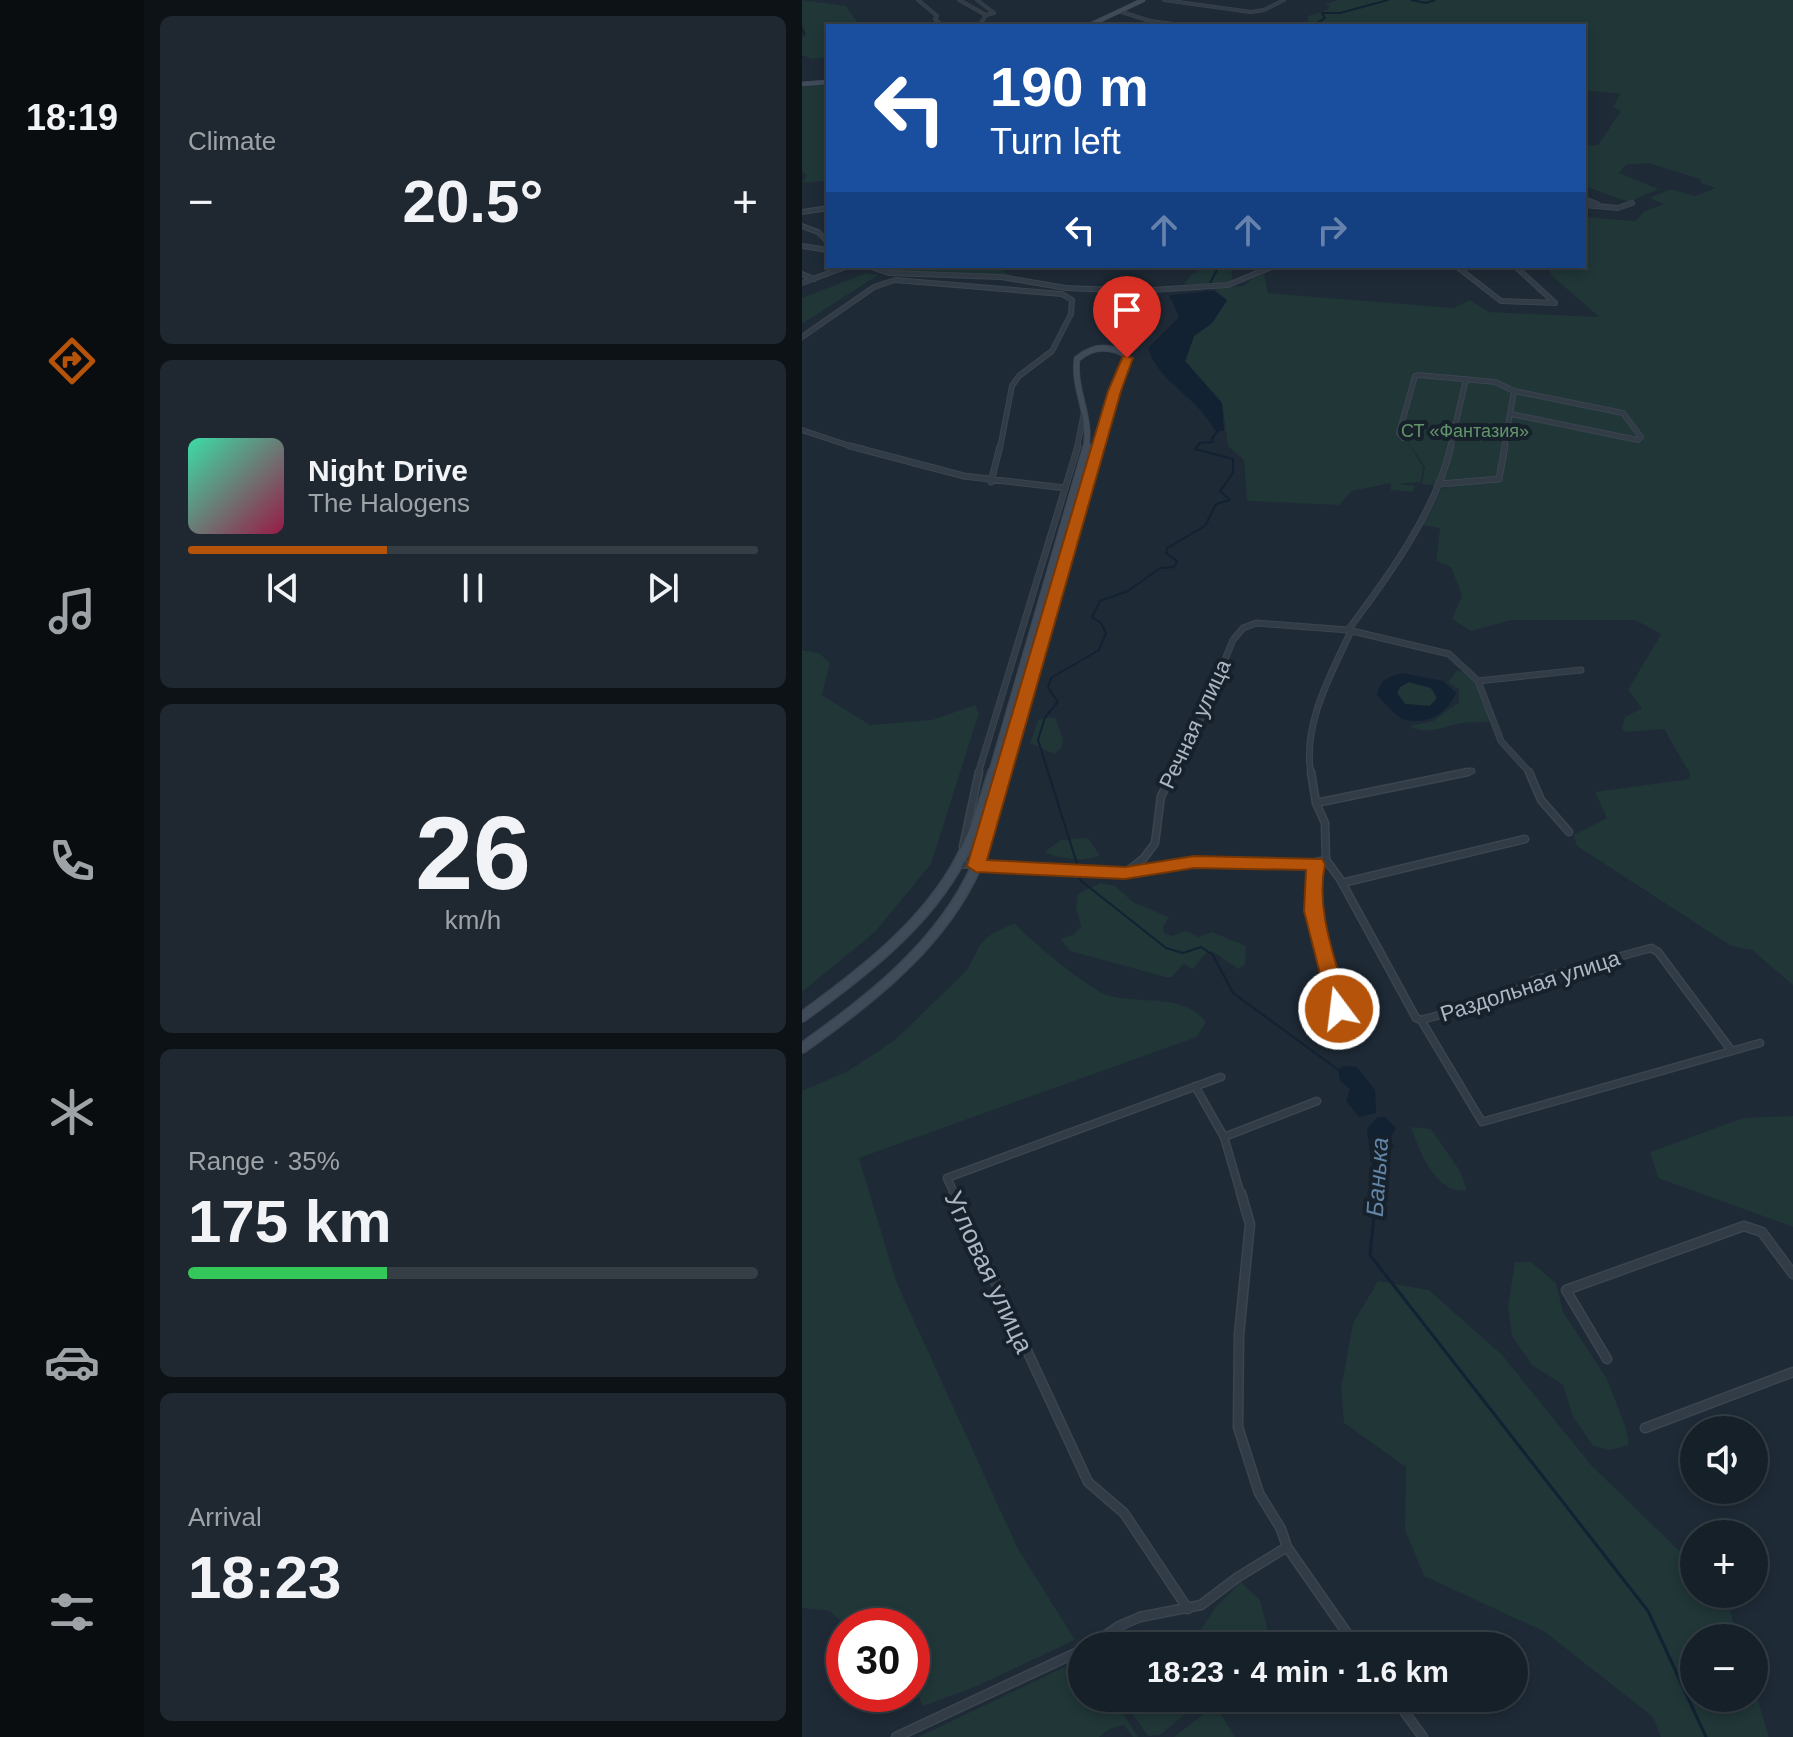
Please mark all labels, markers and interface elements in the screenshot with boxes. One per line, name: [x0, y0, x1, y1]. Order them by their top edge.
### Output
text: 190 m: [990, 55, 1149, 118]
icon: left: [858, 56, 962, 160]
text: 18:19: [26, 97, 118, 138]
text: Turn left: [990, 121, 1121, 162]
text: Climate: [188, 126, 276, 156]
text: 20.5°: [403, 168, 543, 235]
text: −: [188, 177, 214, 226]
text: +: [732, 177, 758, 226]
icon: left: [1058, 208, 1102, 252]
icon: ahead: [1142, 208, 1186, 252]
icon: ahead: [1226, 208, 1270, 252]
icon: right: [1310, 208, 1354, 252]
pin: [1093, 276, 1161, 358]
icon: arrive: [1105, 288, 1149, 332]
icon: directions: [44, 333, 100, 389]
park label: СТ «Фантазия»: [1401, 421, 1529, 441]
text: Night Drive: [308, 454, 468, 487]
text: The Halogens: [308, 488, 470, 518]
icon: previous: [261, 566, 305, 610]
icon: pause: [451, 566, 495, 610]
icon: next: [641, 566, 685, 610]
icon: music: [44, 583, 100, 639]
street label: Речная улица: [1154, 655, 1236, 793]
text: 26: [415, 795, 531, 911]
icon: phone: [44, 833, 100, 889]
text: km/h: [445, 905, 501, 935]
street label: Раздольная улица: [1437, 945, 1624, 1027]
position arrow: [1297, 967, 1381, 1051]
icon: climate: [44, 1084, 100, 1140]
water label: Банька: [1361, 1136, 1393, 1218]
text: Range · 35%: [188, 1146, 340, 1176]
street label: Угловая улица: [938, 1186, 1040, 1358]
text: 175 km: [188, 1188, 392, 1255]
icon: car: [44, 1334, 100, 1390]
map controls: [1680, 1416, 1768, 1712]
button: sound: [1680, 1416, 1768, 1504]
text: Arrival: [188, 1502, 262, 1532]
button: +: [1680, 1520, 1768, 1608]
text: 18:23: [188, 1544, 341, 1611]
icon: filters: [44, 1584, 100, 1640]
speed limit sign: 30: [826, 1608, 930, 1712]
button: −: [1680, 1624, 1768, 1712]
text: 18:23 · 4 min · 1.6 km: [1147, 1655, 1449, 1688]

